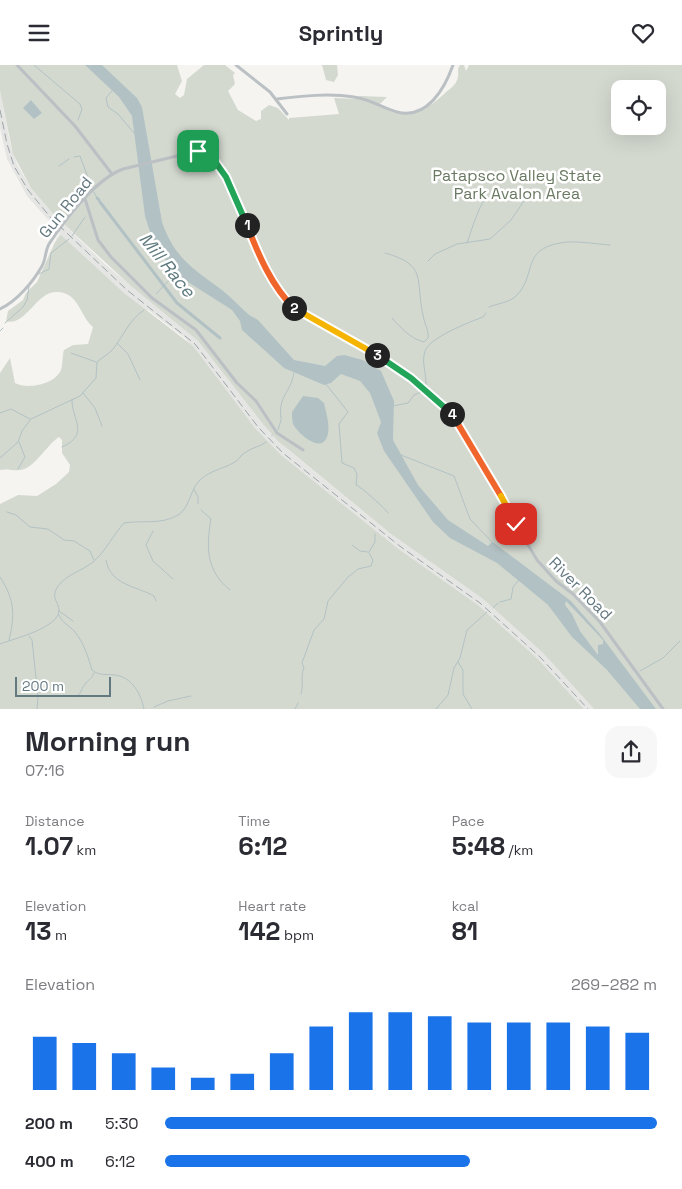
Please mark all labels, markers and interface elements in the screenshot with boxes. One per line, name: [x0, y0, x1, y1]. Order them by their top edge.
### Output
icon: menu: [25, 19, 53, 47]
text: Sprintly: [299, 19, 383, 47]
icon: heart: [629, 19, 657, 47]
map controls: [611, 80, 666, 135]
button: locate: [611, 80, 666, 135]
pin: [177, 130, 219, 172]
icon: arrive: [184, 137, 212, 165]
park label: Patapsco Valley State Park Avalon Area: [433, 165, 601, 204]
street label: Gun Road: [34, 172, 97, 243]
pin: 1: [234, 213, 260, 237]
text: 1: [244, 216, 251, 234]
water label: Mill Race: [134, 228, 201, 303]
pin: 2: [282, 295, 306, 321]
text: 2: [290, 299, 299, 317]
pin: 3: [364, 343, 390, 367]
text: 3: [373, 346, 382, 364]
pin: 4: [440, 401, 464, 427]
text: 4: [448, 405, 457, 423]
pin: [495, 503, 537, 545]
icon: check: [502, 510, 530, 538]
street label: River Road: [545, 552, 617, 624]
scale bar: [15, 674, 111, 697]
text: 200 m: [22, 677, 64, 695]
text: Morning run: [25, 723, 190, 759]
button: share: [605, 726, 657, 778]
text: 07:16: [25, 760, 65, 781]
text: Distance: [25, 812, 85, 830]
text: Time: [238, 812, 270, 830]
text: Pace: [452, 812, 484, 830]
text: 1.07: [25, 830, 73, 862]
text: 6:12: [238, 830, 287, 862]
text: 5:48: [452, 830, 505, 862]
text: km: [73, 841, 96, 859]
text: /km: [505, 841, 533, 859]
text: Elevation: [25, 897, 86, 915]
text: Heart rate: [238, 897, 306, 915]
text: kcal: [452, 897, 479, 915]
text: 13: [25, 915, 52, 947]
text: 142: [238, 915, 280, 947]
text: 81: [452, 915, 478, 947]
text: m: [52, 926, 67, 944]
text: bpm: [280, 926, 314, 944]
text: Elevation: [25, 974, 95, 995]
text: 269–282 m: [571, 974, 657, 995]
text: 200 m: [25, 1113, 73, 1134]
text: 5:30: [105, 1113, 139, 1134]
text: 400 m: [25, 1151, 74, 1172]
text: 6:12: [105, 1151, 135, 1172]

